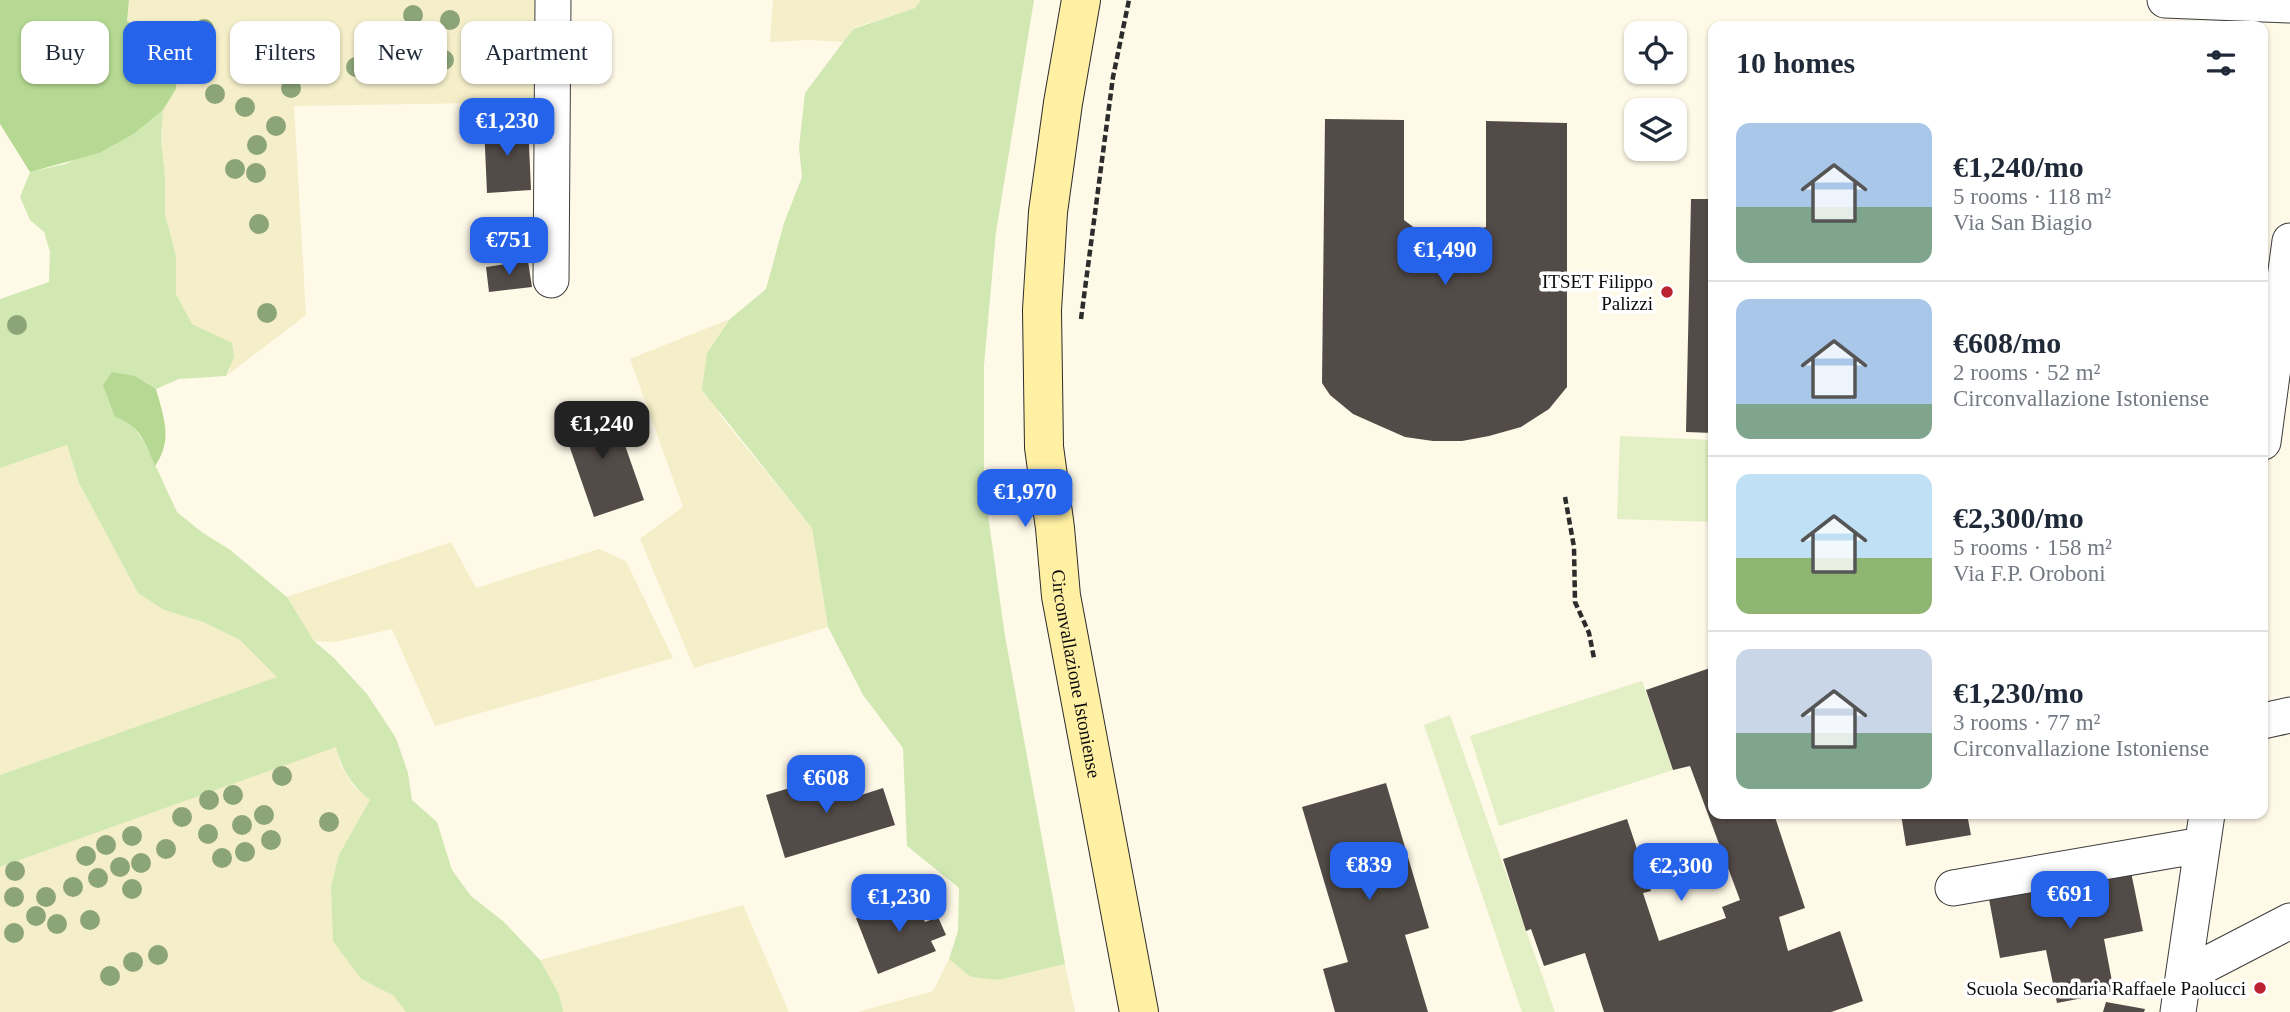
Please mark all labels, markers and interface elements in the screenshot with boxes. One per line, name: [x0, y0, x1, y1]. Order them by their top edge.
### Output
chip: Buy: [21, 21, 109, 84]
chip: Rent: [123, 21, 216, 84]
chip: Filters: [230, 21, 340, 84]
chip: New: [354, 21, 447, 84]
chip: Apartment: [461, 21, 612, 84]
map controls: [1624, 21, 1687, 161]
button: locate: [1624, 21, 1687, 84]
icon: filters: [2202, 44, 2240, 82]
text: 10 homes: [1736, 46, 1855, 79]
button: layers: [1624, 98, 1687, 161]
pin: €1,230: [450, 99, 564, 158]
text: €1,230: [475, 108, 539, 133]
text: €1,240/mo: [1953, 150, 2084, 183]
icon: home: [1792, 151, 1876, 235]
text: 5 rooms · 118 m²: [1953, 184, 2111, 209]
text: Via San Biagio: [1953, 210, 2092, 235]
pin: €751: [468, 218, 550, 277]
text: €751: [486, 227, 532, 252]
pin: €1,490: [1388, 228, 1502, 287]
text: €1,490: [1413, 237, 1477, 262]
place label: ITSET Filippo Palizzi: [1542, 271, 1653, 314]
marker: ITSET Filippo Palizzi: [1659, 284, 1675, 300]
text: €608/mo: [1953, 326, 2061, 359]
icon: home: [1792, 327, 1876, 411]
text: 2 rooms · 52 m²: [1953, 360, 2100, 385]
text: Circonvallazione Istoniense: [1953, 386, 2209, 411]
pin: €1,240: [545, 402, 659, 461]
text: €1,240: [570, 411, 634, 436]
pin: €1,970: [968, 470, 1082, 529]
text: €1,970: [993, 479, 1057, 504]
text: €2,300/mo: [1953, 501, 2084, 534]
icon: home: [1792, 502, 1876, 586]
text: 5 rooms · 158 m²: [1953, 535, 2112, 560]
text: Via F.P. Oroboni: [1953, 561, 2106, 586]
street label: Circonvallazione Istoniense: [1048, 569, 1105, 780]
text: €1,230/mo: [1953, 676, 2084, 709]
icon: home: [1792, 677, 1876, 761]
text: 3 rooms · 77 m²: [1953, 710, 2100, 735]
text: Circonvallazione Istoniense: [1953, 736, 2209, 761]
pin: €608: [785, 756, 867, 815]
text: €608: [803, 765, 849, 790]
pin: €839: [1328, 842, 1410, 902]
pin: €2,300: [1624, 844, 1738, 903]
text: €839: [1346, 852, 1392, 877]
text: €2,300: [1649, 853, 1713, 878]
pin: €691: [2029, 872, 2111, 931]
pin: €1,230: [842, 874, 956, 934]
text: €691: [2047, 881, 2093, 906]
text: €1,230: [867, 884, 931, 909]
place label: Scuola Secondaria Raffaele Paolucci: [1966, 978, 2246, 999]
marker: Scuola Secondaria Raffaele Paolucci: [2252, 980, 2268, 996]

